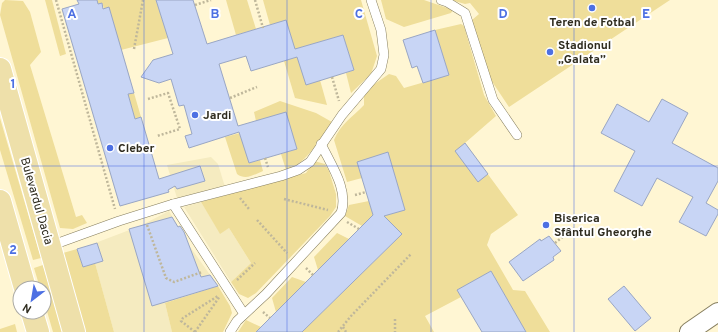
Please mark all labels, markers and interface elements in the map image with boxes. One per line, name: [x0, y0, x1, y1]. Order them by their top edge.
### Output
marker: Teren de Fotbal: [587, 3, 597, 13]
text: A: [67, 7, 77, 23]
text: B: [211, 7, 220, 23]
text: C: [355, 7, 363, 23]
text: D: [498, 7, 508, 23]
text: E: [642, 7, 650, 23]
place label: Teren de Fotbal: [549, 15, 635, 31]
place label: Stadionul „Galata”: [558, 38, 611, 68]
marker: Stadionul „Galata”: [545, 47, 555, 57]
text: 1: [10, 77, 16, 93]
place label: Jardi: [203, 108, 231, 124]
marker: Jardi: [190, 110, 200, 120]
place label: Cleber: [118, 141, 155, 157]
marker: Cleber: [105, 143, 115, 153]
street label: Bulevardul Dacia: [16, 156, 56, 247]
place label: Biserica Sfântul Gheorghe: [554, 211, 652, 241]
marker: Biserica Sfântul Gheorghe: [541, 220, 551, 230]
text: 2: [9, 243, 17, 259]
north arrow: [12, 280, 52, 320]
text: N: [20, 300, 34, 316]

